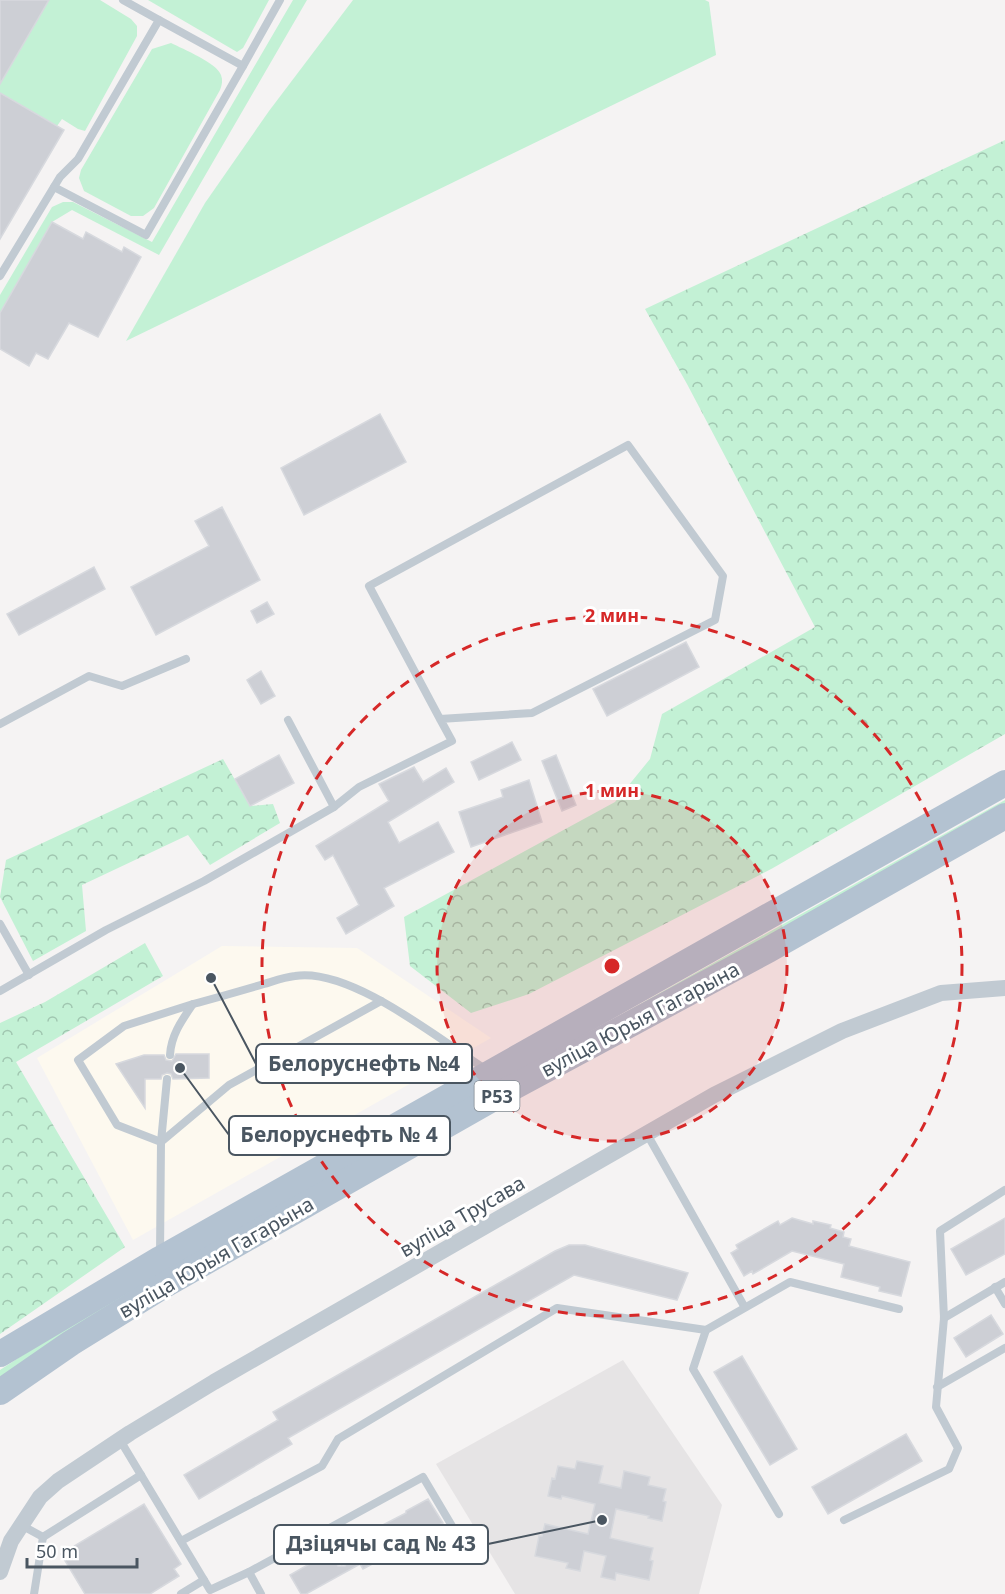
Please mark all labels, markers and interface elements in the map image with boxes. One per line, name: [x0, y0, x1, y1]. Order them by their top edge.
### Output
text: 2 мин: [585, 603, 639, 627]
text: 1 мин: [585, 778, 639, 802]
street label: вуліца Юрыя Гагарына: [536, 955, 744, 1083]
centre of rings: [602, 956, 622, 976]
callout: Белоруснефть №4: [256, 1044, 472, 1083]
text: Белоруснефть №4: [268, 1049, 460, 1077]
road number: Р53: [474, 1081, 520, 1111]
callout: Белоруснефть № 4: [229, 1116, 450, 1155]
text: Белоруснефть № 4: [240, 1120, 438, 1148]
street label: вуліца Трусава: [394, 1169, 530, 1263]
street label: вуліца Юрыя Гагарына: [114, 1190, 318, 1324]
callout: Дзіцячы сад № 43: [274, 1525, 488, 1564]
text: Дзіцячы сад № 43: [286, 1529, 476, 1557]
scale bar: [27, 1531, 136, 1569]
text: 50 m: [36, 1539, 78, 1563]

